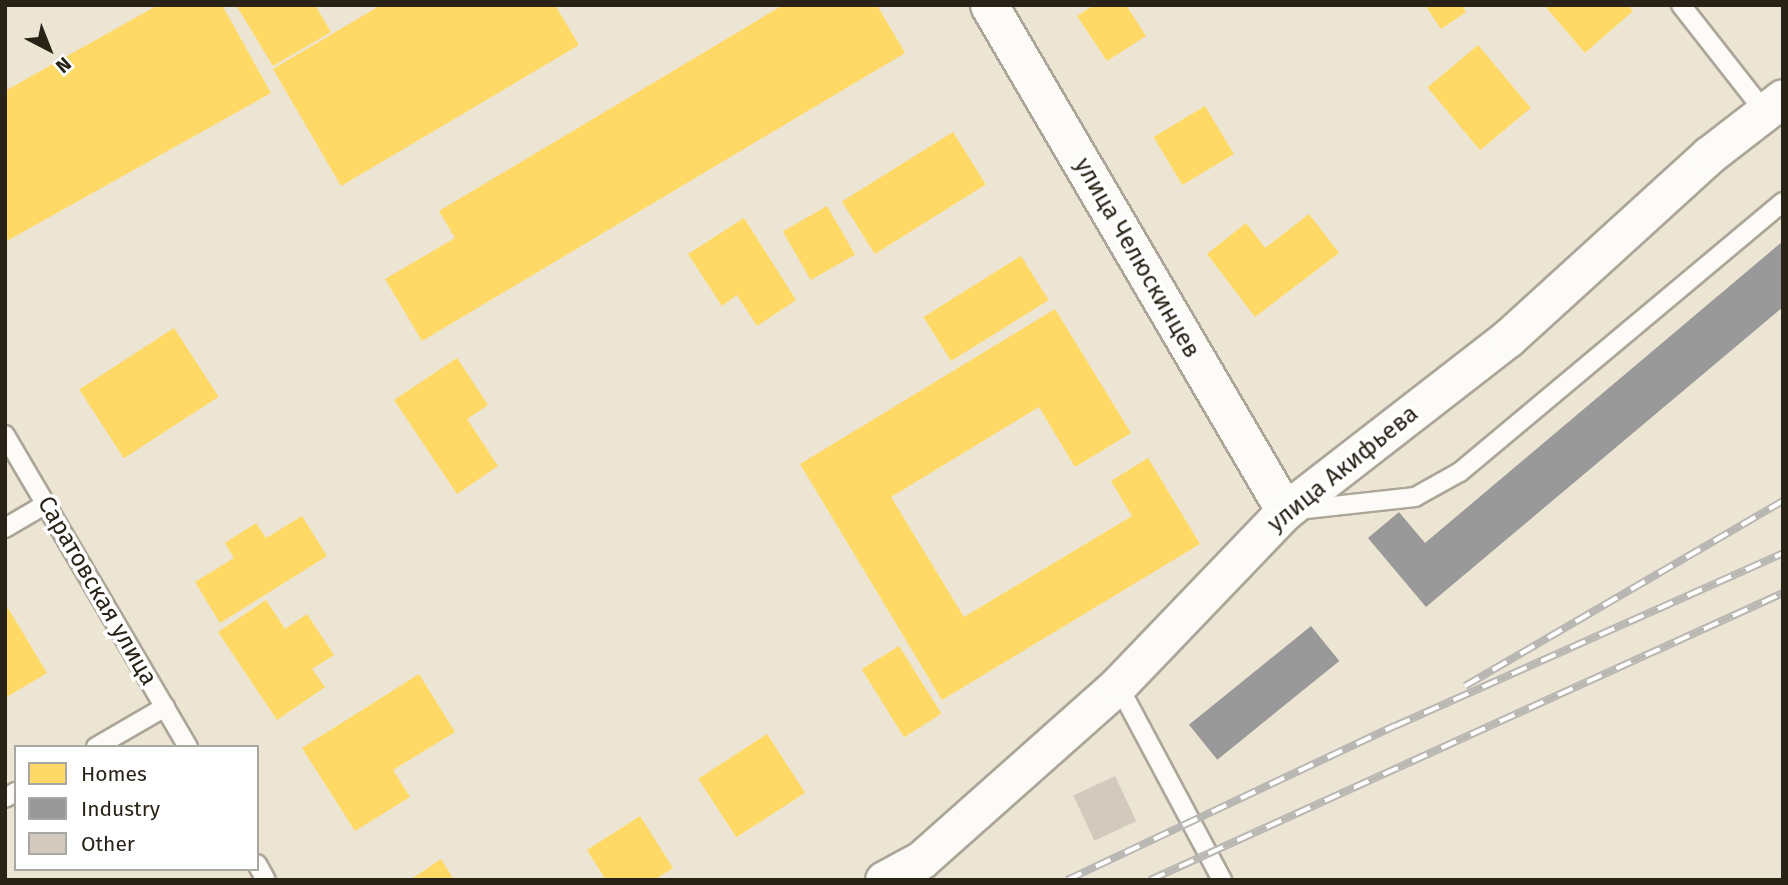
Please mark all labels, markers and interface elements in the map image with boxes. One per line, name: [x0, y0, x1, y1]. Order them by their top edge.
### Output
north arrow: [14, 14, 84, 84]
text: N: [51, 52, 76, 78]
street label: улица Челюскинцев: [1068, 153, 1206, 363]
street label: улица Акифьева: [1262, 400, 1424, 538]
street label: Саратовская улица: [31, 491, 163, 691]
legend: [14, 745, 259, 871]
text: Homes: [81, 761, 147, 787]
text: Industry: [81, 796, 160, 822]
text: Other: [81, 831, 135, 857]

